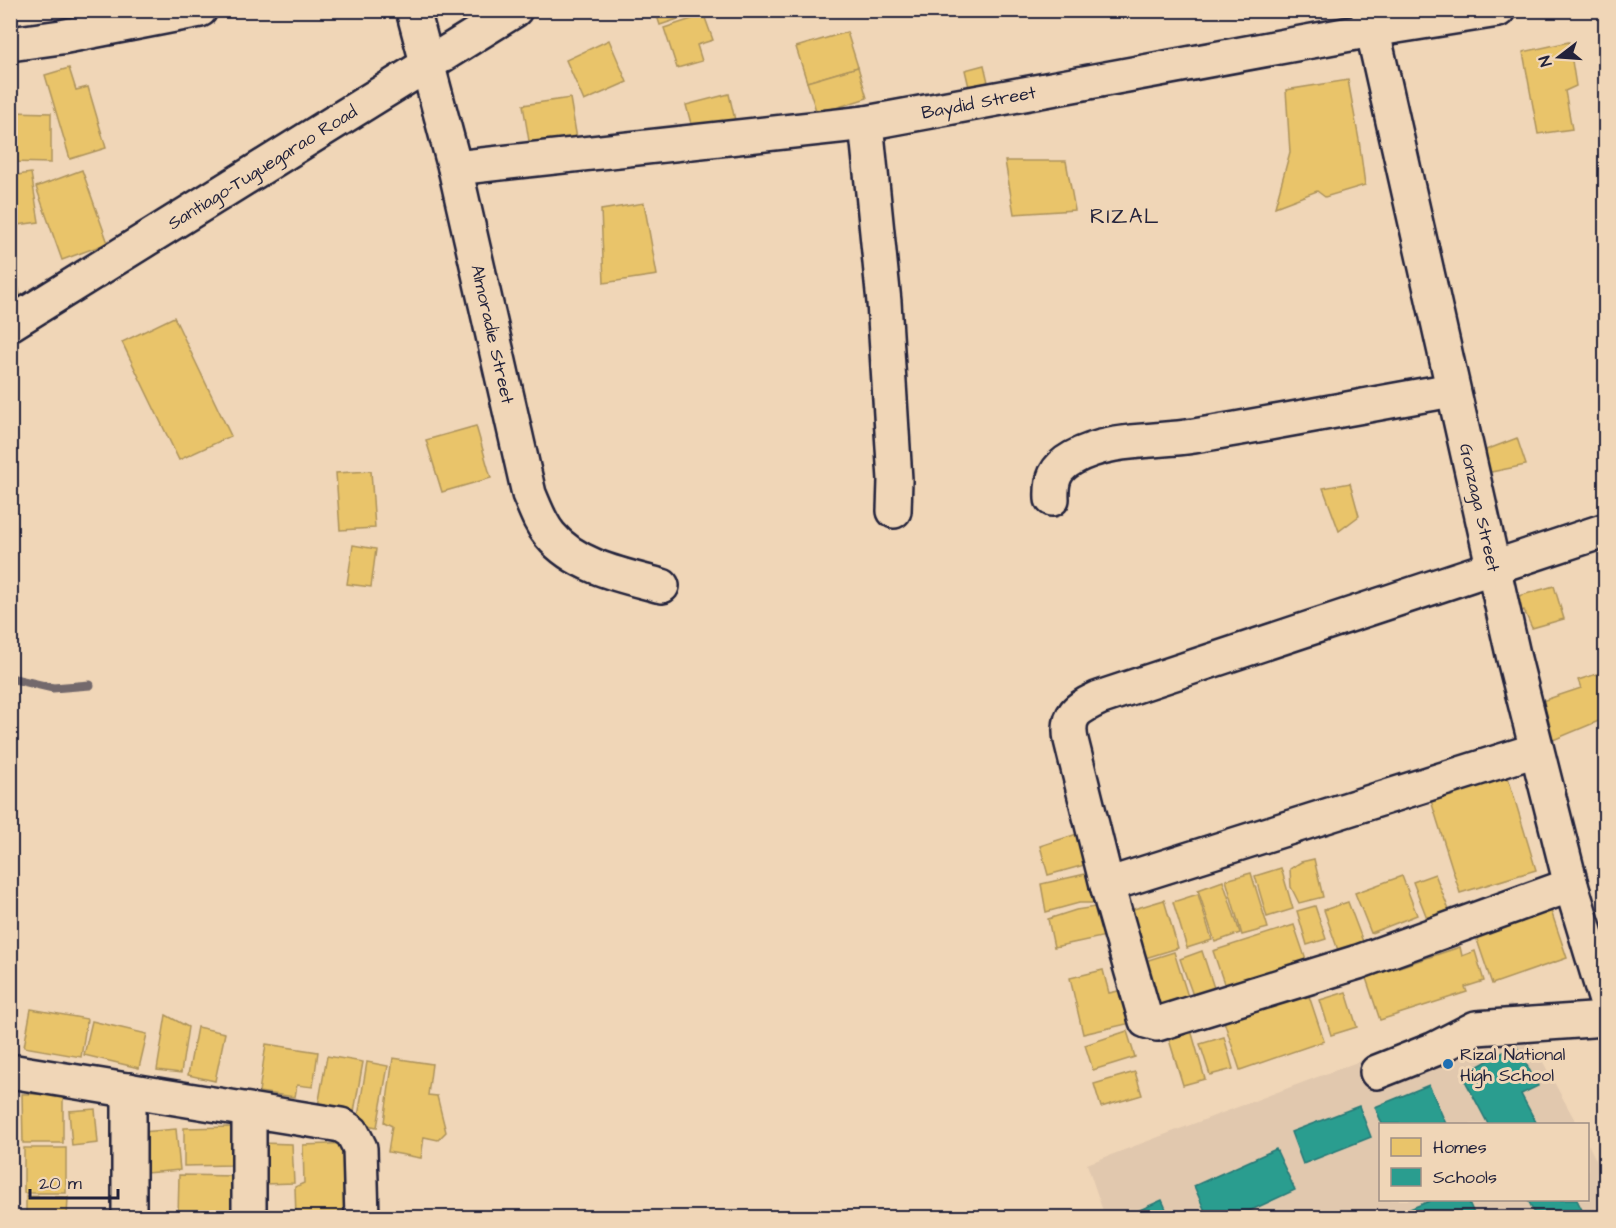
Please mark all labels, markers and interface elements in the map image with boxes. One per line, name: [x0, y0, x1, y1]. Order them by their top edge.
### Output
north arrow: [1529, 27, 1589, 87]
text: N: [1534, 53, 1558, 69]
street label: Baydid Street: [920, 80, 1039, 126]
street label: Santiago-Tuguegarao Road: [163, 99, 362, 236]
district label: RIZAL: [1090, 202, 1160, 231]
street label: Almoradie Street: [464, 262, 520, 407]
street label: Gonzaga Street: [1453, 441, 1506, 575]
place label: Rizal National High School: [1460, 1042, 1565, 1089]
marker: Rizal National High School: [1441, 1057, 1455, 1071]
legend: [1379, 1123, 1589, 1201]
text: Homes: [1433, 1135, 1487, 1160]
scale bar: [30, 1162, 118, 1200]
text: Schools: [1433, 1165, 1497, 1190]
text: 20 m: [39, 1171, 82, 1196]

